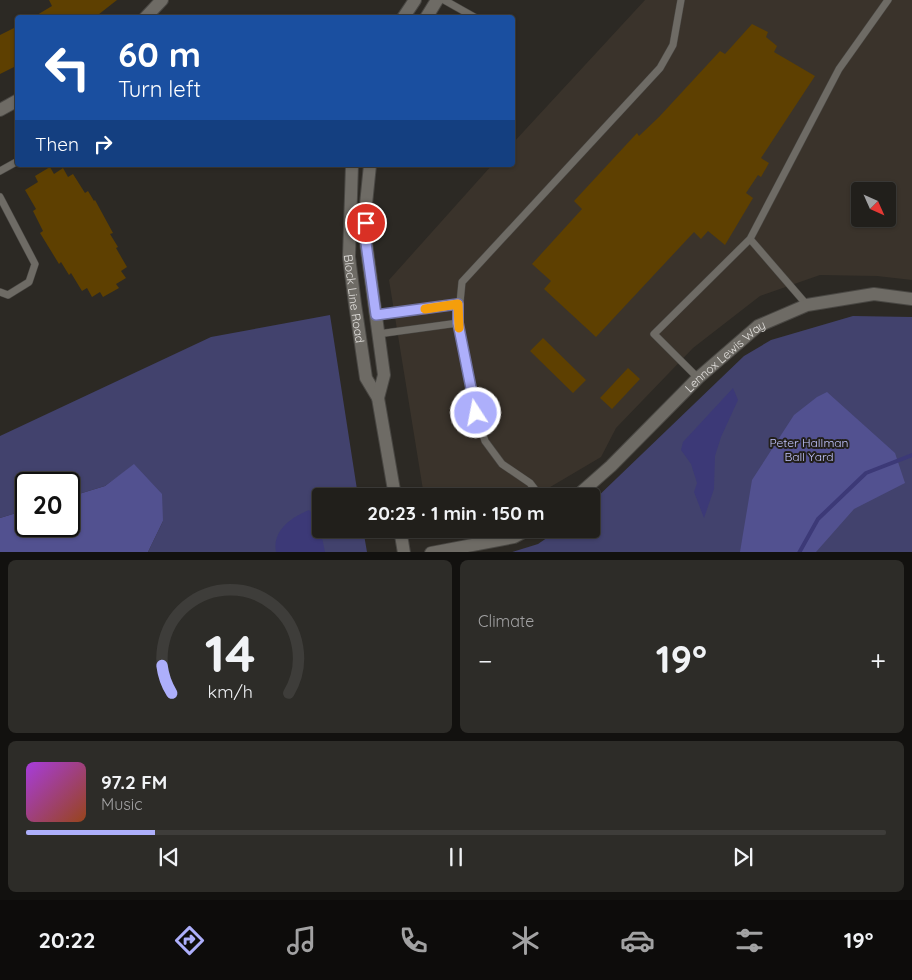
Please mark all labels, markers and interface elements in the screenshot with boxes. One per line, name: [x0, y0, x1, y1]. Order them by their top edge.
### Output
text: 60 m: [118, 32, 201, 76]
icon: left: [35, 35, 100, 100]
text: Turn left: [118, 75, 201, 103]
icon: right: [89, 130, 117, 158]
text: Then: [35, 132, 79, 156]
north arrow: [851, 182, 896, 228]
map controls: [851, 182, 896, 227]
pin: [345, 202, 387, 244]
icon: arrive: [352, 209, 380, 237]
street label: Block Line Road: [341, 253, 368, 344]
street label: Lennox Lewis Way: [681, 316, 767, 395]
position arrow: [449, 386, 501, 438]
park label: Peter Hallman Ball Yard: [769, 435, 849, 464]
speed limit sign: 20: [15, 472, 80, 537]
text: 20:23 · 1 min · 150 m: [367, 501, 545, 525]
text: Climate: [478, 611, 534, 631]
text: 14: [205, 620, 255, 685]
text: 19°: [656, 635, 707, 683]
text: −: [478, 643, 493, 678]
text: +: [870, 643, 886, 678]
text: km/h: [207, 680, 253, 702]
text: 97.2 FM: [101, 770, 167, 794]
text: Music: [101, 794, 143, 814]
icon: previous: [155, 843, 183, 871]
icon: pause: [442, 843, 470, 871]
icon: next: [729, 843, 757, 871]
icon: directions: [172, 923, 207, 958]
icon: music: [284, 923, 319, 958]
icon: phone: [396, 923, 431, 958]
icon: climate: [508, 923, 543, 958]
icon: car: [620, 923, 655, 958]
icon: filters: [732, 923, 767, 958]
text: 20:22: [38, 926, 96, 954]
text: 19°: [844, 926, 873, 954]

